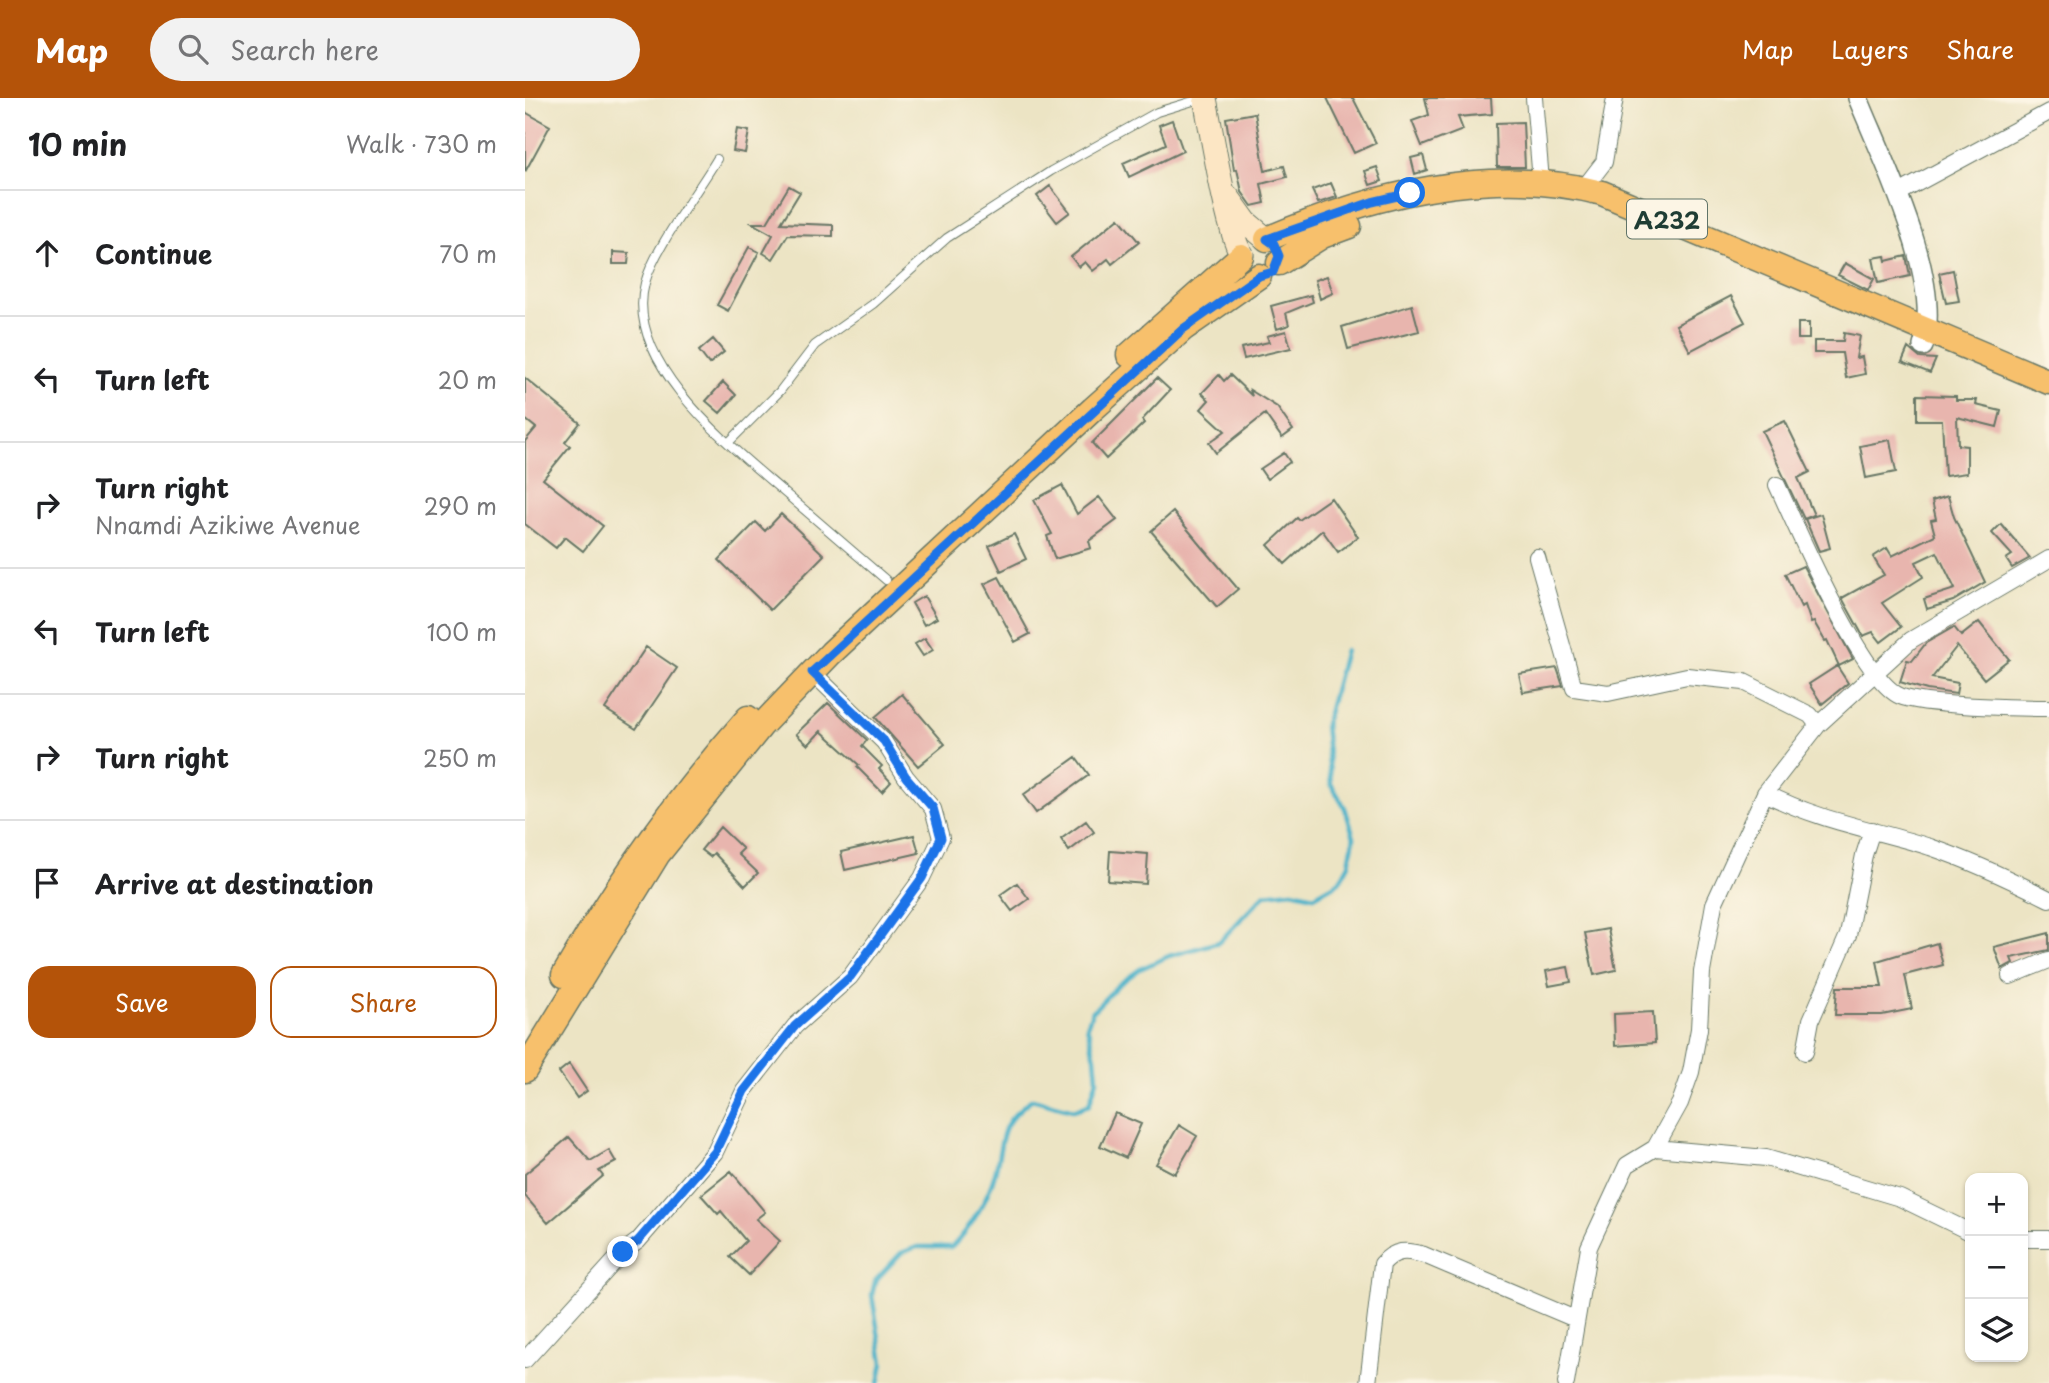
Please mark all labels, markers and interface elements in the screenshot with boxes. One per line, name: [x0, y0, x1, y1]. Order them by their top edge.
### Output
search box: [150, 18, 640, 81]
text: Map: [35, 24, 108, 74]
icon: search: [174, 30, 212, 68]
text: Search here: [230, 30, 379, 69]
text: Map: [1742, 31, 1793, 67]
text: Layers: [1831, 31, 1908, 67]
text: Share: [1946, 31, 2014, 67]
text: 10 min: [28, 121, 127, 166]
text: Walk · 730 m: [346, 126, 497, 161]
route start: [1394, 177, 1425, 208]
road number: A232: [1627, 200, 1707, 238]
icon: ahead: [28, 234, 66, 272]
text: Continue: [95, 234, 212, 273]
text: 70 m: [439, 236, 497, 271]
icon: left: [28, 360, 66, 398]
text: Turn left: [95, 360, 210, 399]
text: 20 m: [438, 362, 497, 397]
text: Turn right: [95, 468, 229, 507]
icon: right: [28, 486, 66, 524]
text: 290 m: [424, 488, 497, 523]
text: Nnamdi Azikiwe Avenue: [95, 507, 361, 542]
icon: left: [28, 612, 66, 650]
text: Turn left: [95, 612, 210, 651]
text: 100 m: [427, 614, 497, 649]
icon: right: [28, 738, 66, 776]
text: Turn right: [95, 738, 229, 777]
text: 250 m: [423, 740, 497, 775]
icon: arrive: [28, 864, 66, 902]
text: Arrive at destination: [95, 864, 374, 903]
button: Save: [28, 966, 256, 1038]
button: Share: [270, 966, 497, 1038]
map controls: [1965, 1173, 2028, 1362]
button: +: [1965, 1173, 2028, 1236]
route end: [607, 1236, 638, 1267]
button: −: [1965, 1236, 2028, 1299]
button: layers: [1965, 1299, 2028, 1362]

